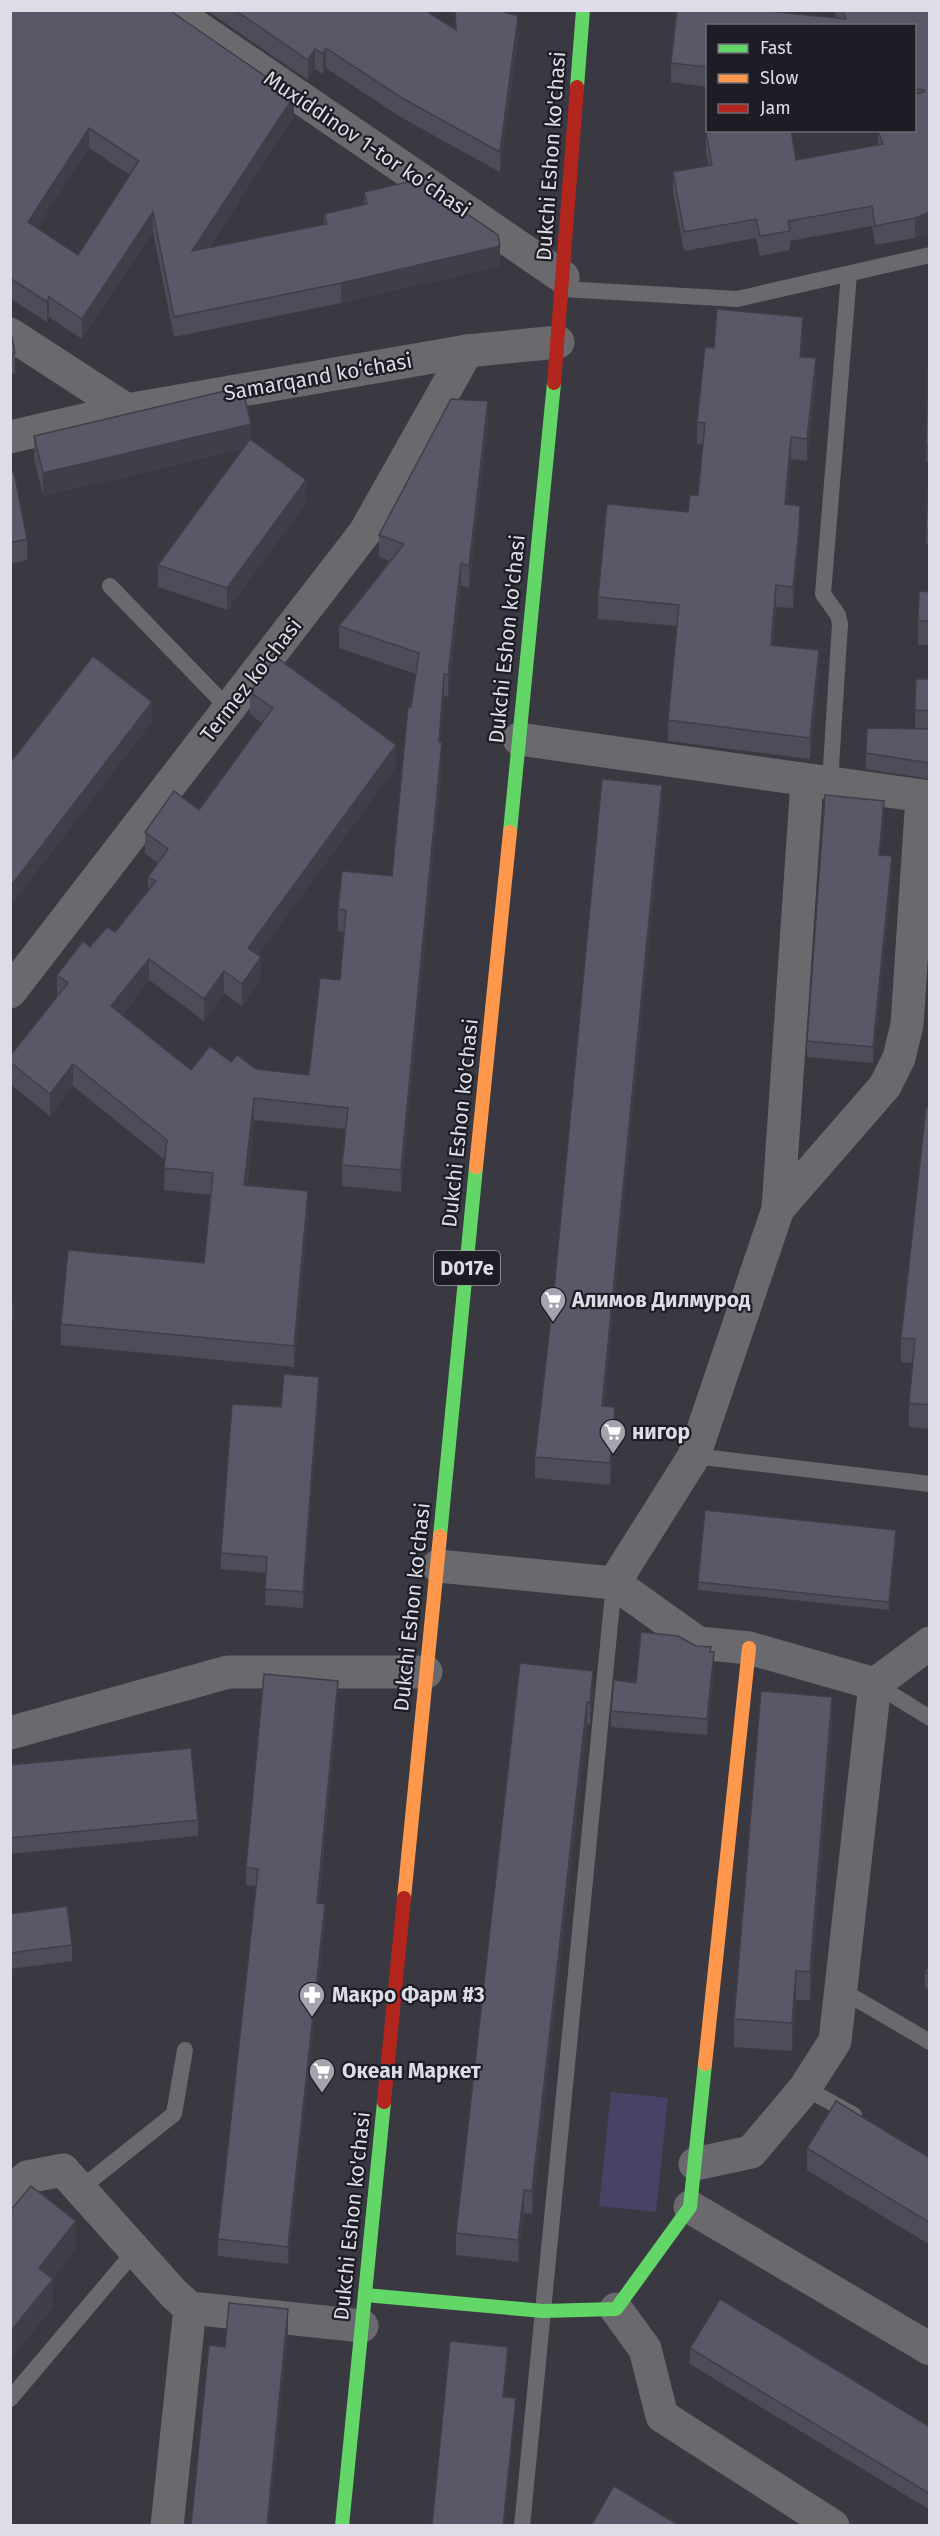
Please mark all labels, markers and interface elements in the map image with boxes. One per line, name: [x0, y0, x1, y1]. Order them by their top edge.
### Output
legend: [706, 24, 916, 132]
text: Fast: [760, 37, 793, 59]
street label: Dukchi Eshon ko'chasi: [531, 50, 571, 262]
street label: Muxiddinov 1-tor koʻchasi: [259, 65, 475, 223]
text: Slow: [760, 67, 799, 89]
text: Jam: [760, 97, 791, 119]
street label: Samarqand ko‘chasi: [222, 348, 414, 406]
street label: Dukchi Eshon ko'chasi: [483, 533, 531, 745]
street label: Termez ko'chasi: [195, 613, 307, 747]
street label: Dukchi Eshon ko'chasi: [436, 1017, 484, 1229]
road number: D017e: [434, 1251, 500, 1285]
supermarket icon: Алимов Дилмурод: [538, 1285, 568, 1323]
place label: Алимов Дилмурод: [571, 1287, 751, 1313]
supermarket icon: нигор: [598, 1417, 628, 1455]
place label: нигор: [632, 1419, 690, 1445]
street label: Dukchi Eshon ko'chasi: [388, 1501, 436, 1713]
pharmacy icon: Макро Фарм #3: [297, 1980, 327, 2018]
place label: Макро Фарм #3: [332, 1982, 485, 2008]
supermarket icon: Океан Маркет: [307, 2056, 337, 2094]
place label: Океан Маркет: [342, 2058, 482, 2084]
street label: Dukchi Eshon ko'chasi: [328, 2110, 376, 2322]

